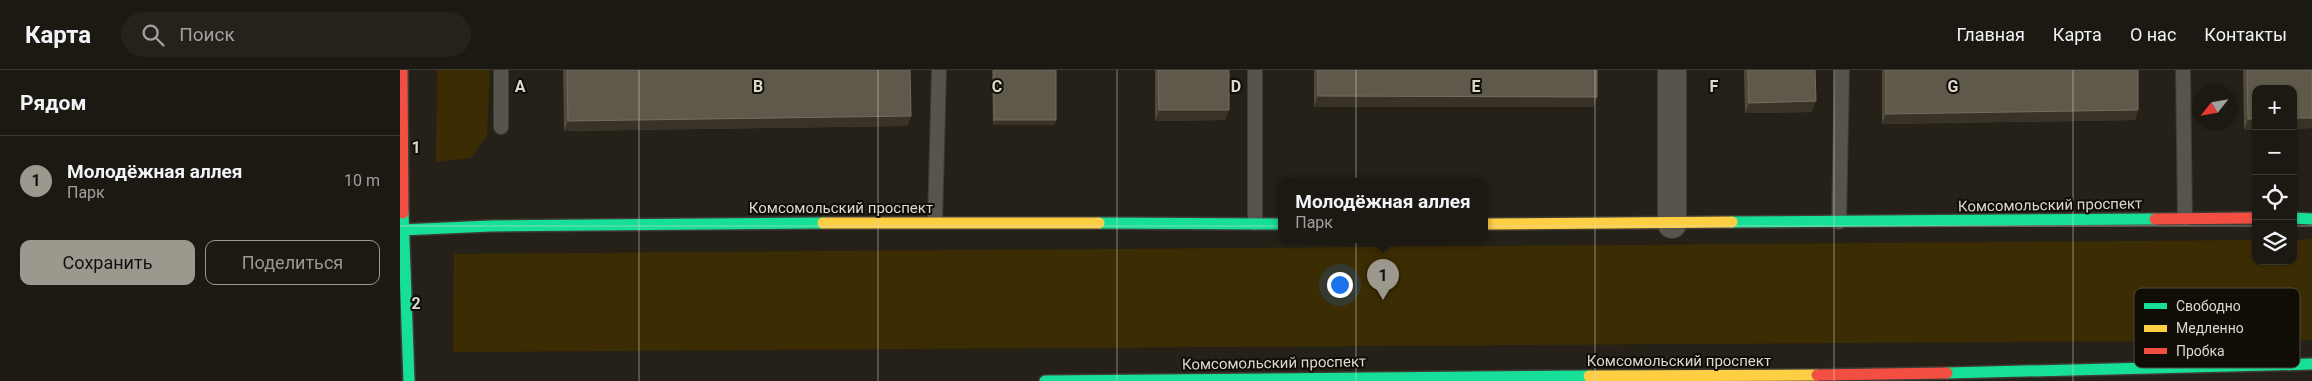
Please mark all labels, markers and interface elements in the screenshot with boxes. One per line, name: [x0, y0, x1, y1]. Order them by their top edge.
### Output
search box: [121, 12, 471, 57]
text: Карта: [25, 21, 91, 49]
icon: search: [139, 21, 167, 49]
text: Поиск: [179, 23, 235, 46]
text: Главная: [1956, 24, 2025, 45]
text: Карта: [2053, 24, 2102, 45]
text: О нас: [2130, 24, 2176, 45]
text: Контакты: [2204, 24, 2287, 45]
text: A: [515, 77, 526, 96]
text: B: [753, 77, 763, 96]
text: C: [992, 77, 1002, 96]
text: D: [1231, 77, 1241, 96]
text: E: [1472, 77, 1481, 96]
text: F: [1710, 77, 1719, 96]
text: G: [1948, 77, 1959, 96]
north arrow: [2192, 85, 2237, 130]
map controls: [2252, 85, 2297, 265]
button: +: [2252, 85, 2297, 130]
text: Рядом: [20, 91, 86, 115]
button: −: [2252, 130, 2297, 175]
text: 1: [411, 138, 421, 157]
text: Молодёжная аллея: [67, 160, 243, 183]
text: 1: [31, 171, 41, 190]
text: 10 m: [344, 171, 380, 190]
button: locate: [2252, 175, 2297, 220]
popup: [1278, 178, 1488, 243]
text: Парк: [67, 183, 105, 202]
text: Молодёжная аллея: [1295, 190, 1471, 213]
street label: Комсомольский проспект: [1958, 194, 2142, 216]
street label: Комсомольский проспект: [749, 199, 933, 217]
text: Парк: [1295, 213, 1333, 232]
button: layers: [2252, 220, 2297, 265]
button: Сохранить: [20, 240, 195, 285]
button: Поделиться: [205, 240, 380, 285]
pin: 1: [1367, 259, 1399, 300]
your location: [1327, 272, 1353, 298]
legend: [2134, 288, 2300, 368]
text: 2: [411, 294, 421, 313]
text: Свободно: [2176, 298, 2241, 314]
text: Медленно: [2176, 320, 2244, 336]
text: Пробка: [2176, 343, 2225, 359]
street label: Комсомольский проспект: [1182, 352, 1366, 374]
street label: Комсомольский проспект: [1587, 352, 1771, 370]

